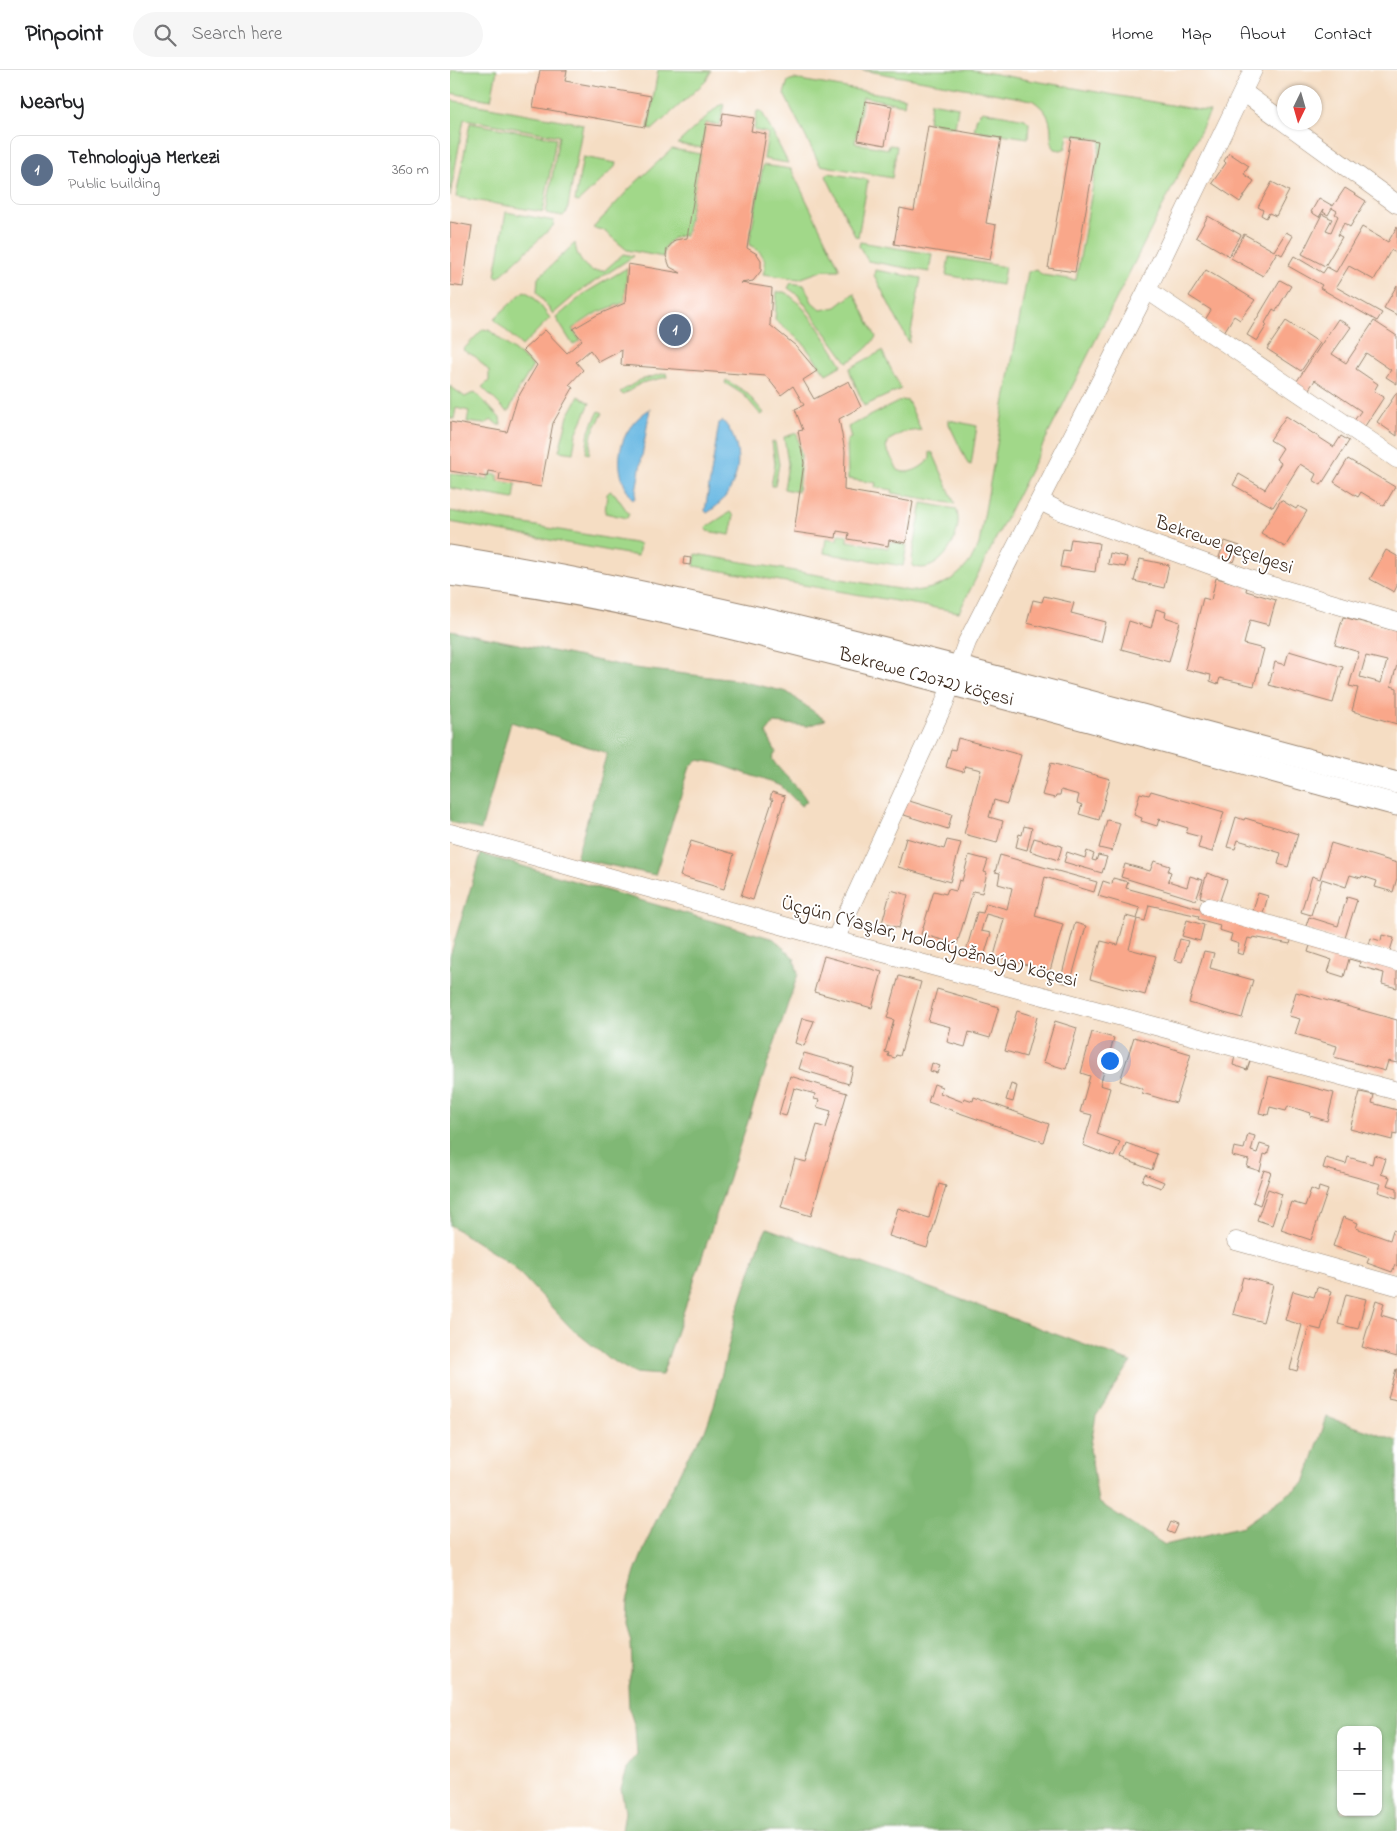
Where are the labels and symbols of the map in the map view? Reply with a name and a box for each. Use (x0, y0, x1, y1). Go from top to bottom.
north arrow (1277, 85, 1322, 130)
pin: 1 (659, 311, 691, 349)
street label: Bekrewe geçelgesi (1150, 508, 1297, 584)
street label: Bekrewe (2072) köçesi (834, 640, 1017, 715)
street label: Üçgün (Ýaşlar, Molodýožnaýa) köçesi (777, 889, 1080, 998)
your location (1097, 1048, 1123, 1074)

